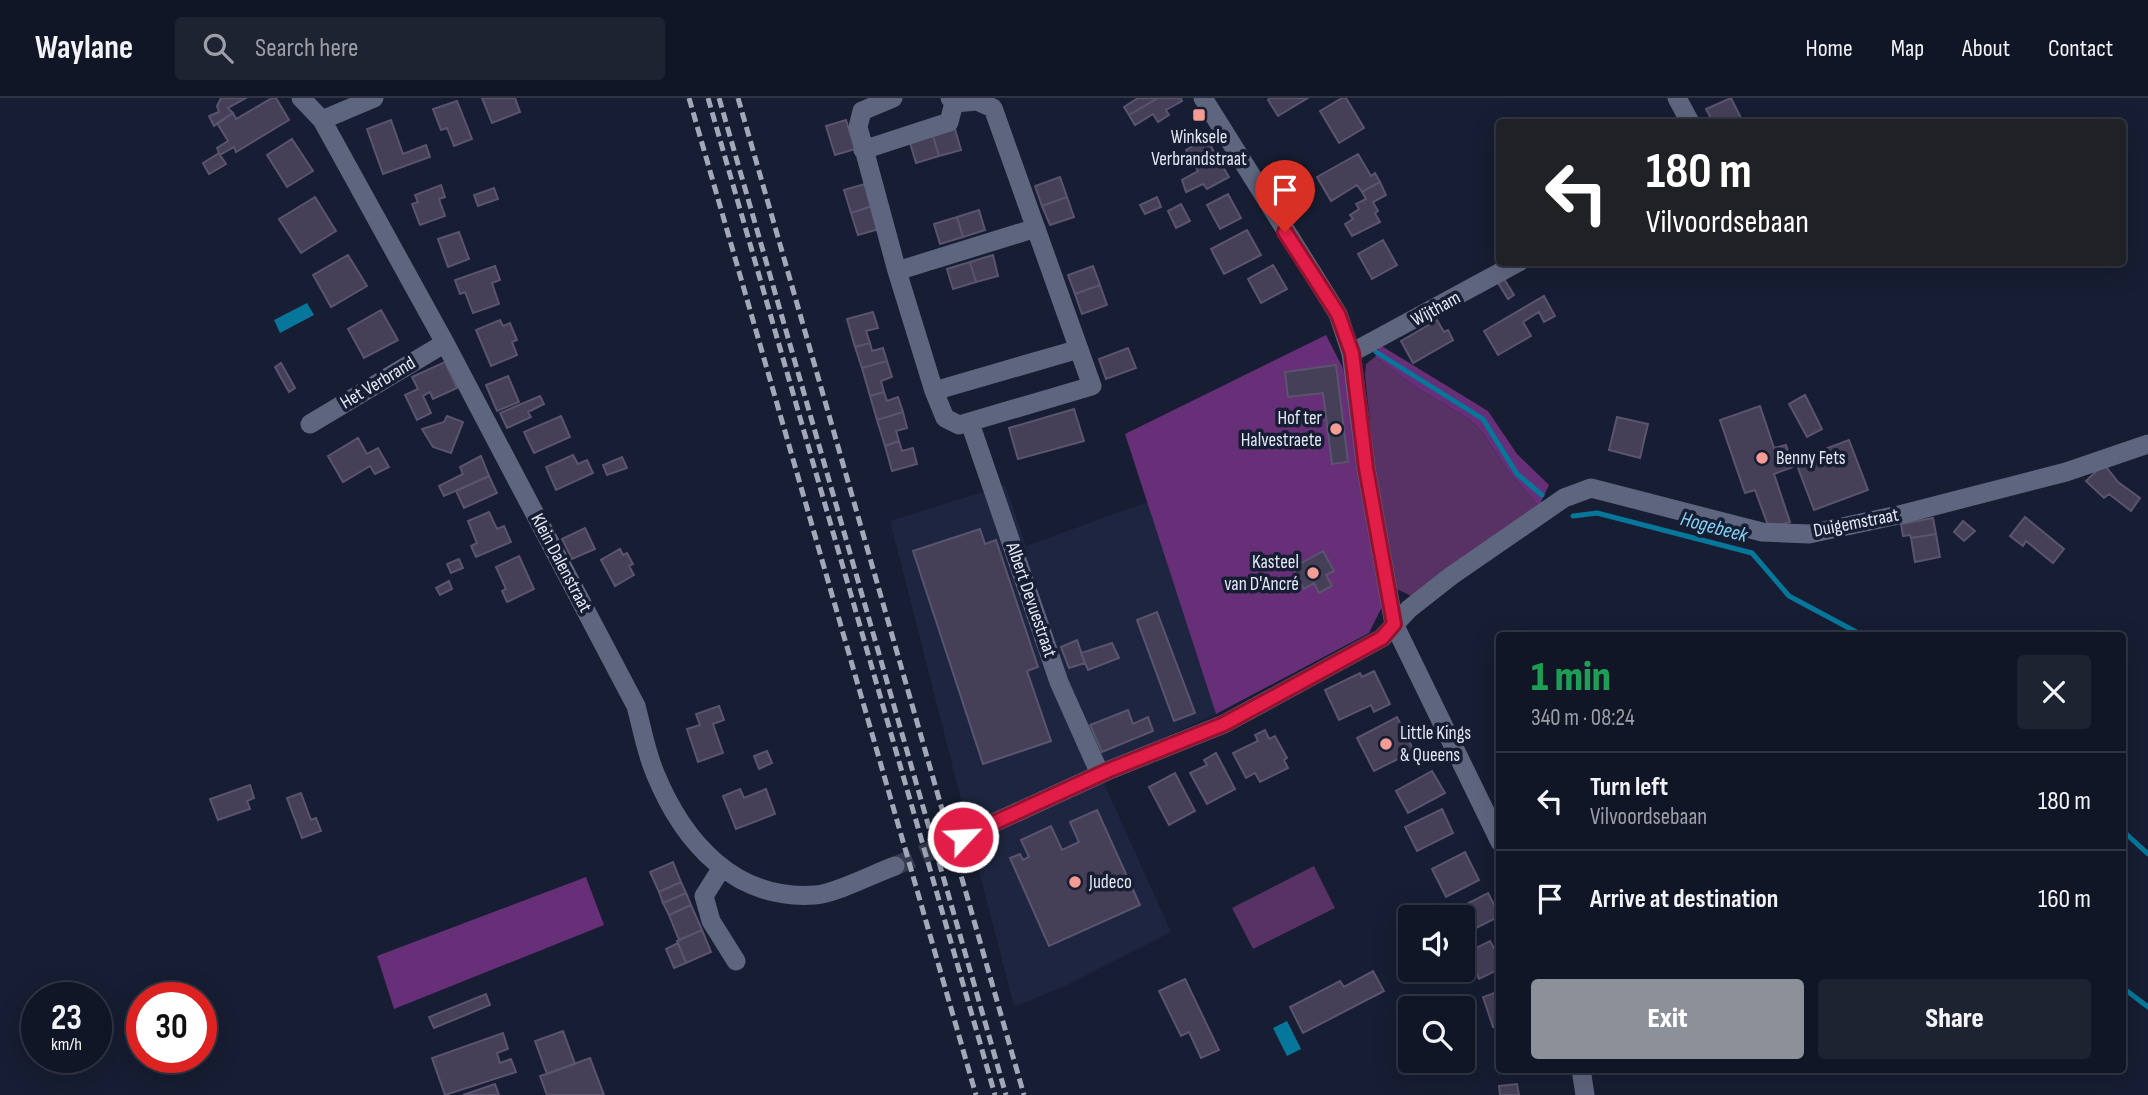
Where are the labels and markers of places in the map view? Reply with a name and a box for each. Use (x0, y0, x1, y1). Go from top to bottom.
marker: Winksele Verbrandstraat (1191, 107, 1207, 123)
place label: Winksele Verbrandstraat (1151, 126, 1247, 171)
pin (1255, 160, 1315, 232)
place label: Hof ter Halvestraete (1241, 407, 1323, 452)
marker: Hof ter Halvestraete (1328, 421, 1344, 437)
place label: Benny Fets (1776, 447, 1846, 470)
marker: Benny Fets (1754, 450, 1770, 466)
place label: Kasteel van D'Ancré (1224, 551, 1299, 596)
marker: Kasteel van D'Ancré (1305, 565, 1321, 581)
place label: Little Kings & Queens (1400, 722, 1471, 767)
marker: Little Kings & Queens (1378, 736, 1394, 752)
place label: Judeco (1088, 871, 1132, 894)
marker: Judeco (1067, 874, 1083, 890)

